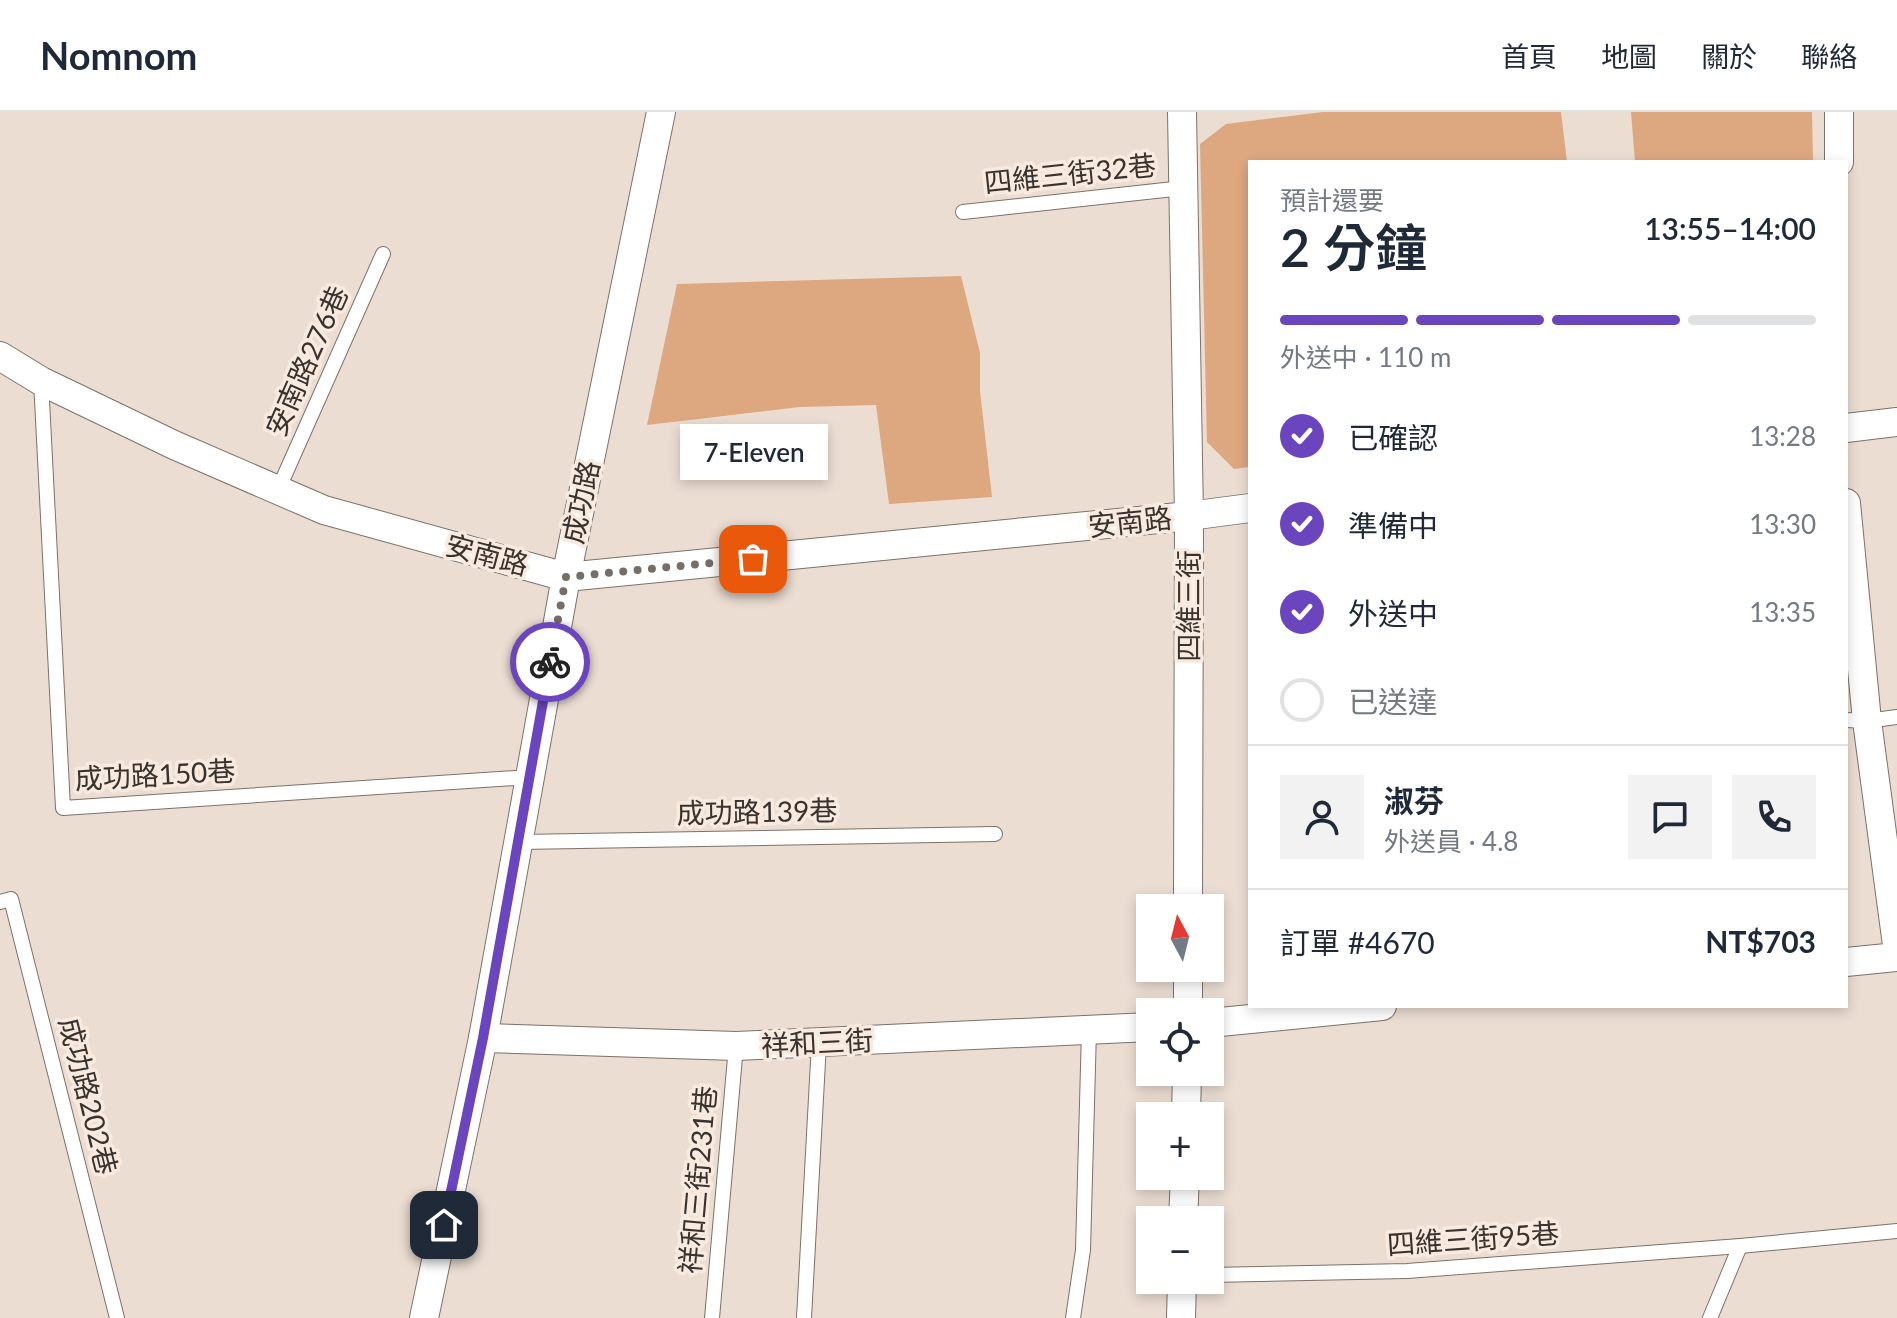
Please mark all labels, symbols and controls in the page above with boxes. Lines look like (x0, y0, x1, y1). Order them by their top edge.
text: Nomnom (40, 32, 197, 78)
text: 首頁 (1501, 39, 1557, 73)
text: 地圖 (1601, 39, 1657, 73)
text: 關於 (1701, 39, 1757, 73)
text: 聯絡 (1801, 39, 1857, 73)
street label: 四維三街32巷 (982, 147, 1157, 199)
text: 預計還要 (1280, 184, 1384, 216)
text: 13:55–14:00 (1644, 210, 1816, 246)
text: 2 分鐘 (1280, 216, 1427, 278)
street label: 安南路276巷 (258, 280, 354, 441)
text: 外送中 · 110 m (1280, 341, 1451, 373)
icon: check (1280, 414, 1324, 458)
text: 已確認 (1348, 419, 1438, 455)
text: 13:28 (1749, 420, 1816, 452)
callout: 7-Eleven (679, 423, 827, 479)
text: 7-Eleven (703, 436, 805, 468)
street label: 成功路 (555, 457, 605, 546)
street label: 安南路 (1086, 500, 1173, 542)
icon: check (1280, 502, 1324, 546)
text: 準備中 (1348, 507, 1438, 543)
text: 13:30 (1749, 508, 1816, 540)
pin (719, 525, 787, 593)
street label: 安南路 (442, 527, 532, 581)
icon: bag (731, 537, 775, 581)
street label: 四維三街 (1171, 550, 1205, 662)
icon: check (1280, 590, 1324, 634)
text: 外送中 (1348, 595, 1438, 631)
text: 13:35 (1749, 596, 1816, 628)
courier (510, 622, 590, 702)
icon: bike (528, 640, 572, 684)
text: 已送達 (1348, 683, 1438, 719)
street label: 成功路150巷 (74, 753, 236, 795)
button: person (1280, 775, 1364, 859)
button: chat (1628, 775, 1712, 859)
button: phone (1732, 775, 1816, 859)
text: 淑芬 (1384, 782, 1444, 818)
street label: 成功路139巷 (676, 793, 838, 829)
text: 外送員 · 4.8 (1384, 825, 1518, 857)
north arrow (1136, 894, 1224, 982)
map controls (1136, 894, 1224, 1294)
text: NT$703 (1705, 923, 1816, 959)
text: 訂單 #4670 (1280, 924, 1435, 960)
button: locate (1136, 998, 1224, 1086)
street label: 成功路202巷 (53, 1014, 125, 1178)
street label: 祥和三街 (760, 1022, 874, 1062)
street label: 祥和三街231巷 (672, 1084, 722, 1275)
button: + (1136, 1102, 1224, 1190)
pin (410, 1191, 478, 1259)
icon: home (422, 1203, 466, 1247)
button: − (1136, 1206, 1224, 1294)
street label: 四維三街95巷 (1386, 1215, 1560, 1261)

